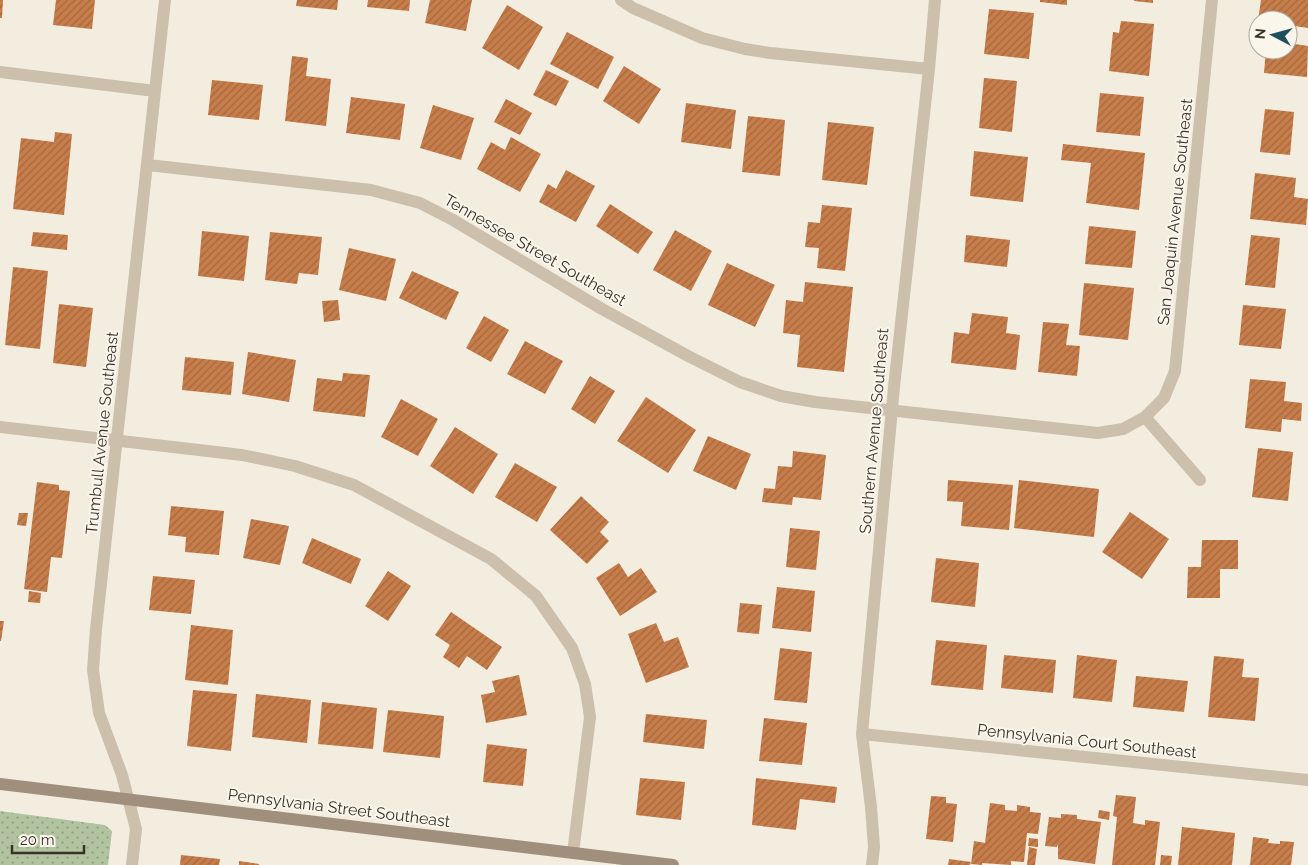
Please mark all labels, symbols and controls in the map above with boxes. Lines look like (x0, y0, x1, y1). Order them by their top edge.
north arrow (1248, 10, 1298, 60)
text: N (1252, 27, 1269, 40)
street label: San Joaquin Avenue Southeast (1154, 97, 1196, 326)
street label: Tennessee Street Southeast (441, 190, 630, 310)
street label: Southern Avenue Southeast (856, 327, 893, 535)
street label: Trumbull Avenue Southeast (82, 330, 122, 536)
street label: Pennsylvania Court Southeast (976, 720, 1198, 762)
street label: Pennsylvania Street Southeast (227, 785, 452, 831)
scale bar (12, 822, 85, 854)
text: 20 m (20, 831, 55, 849)

